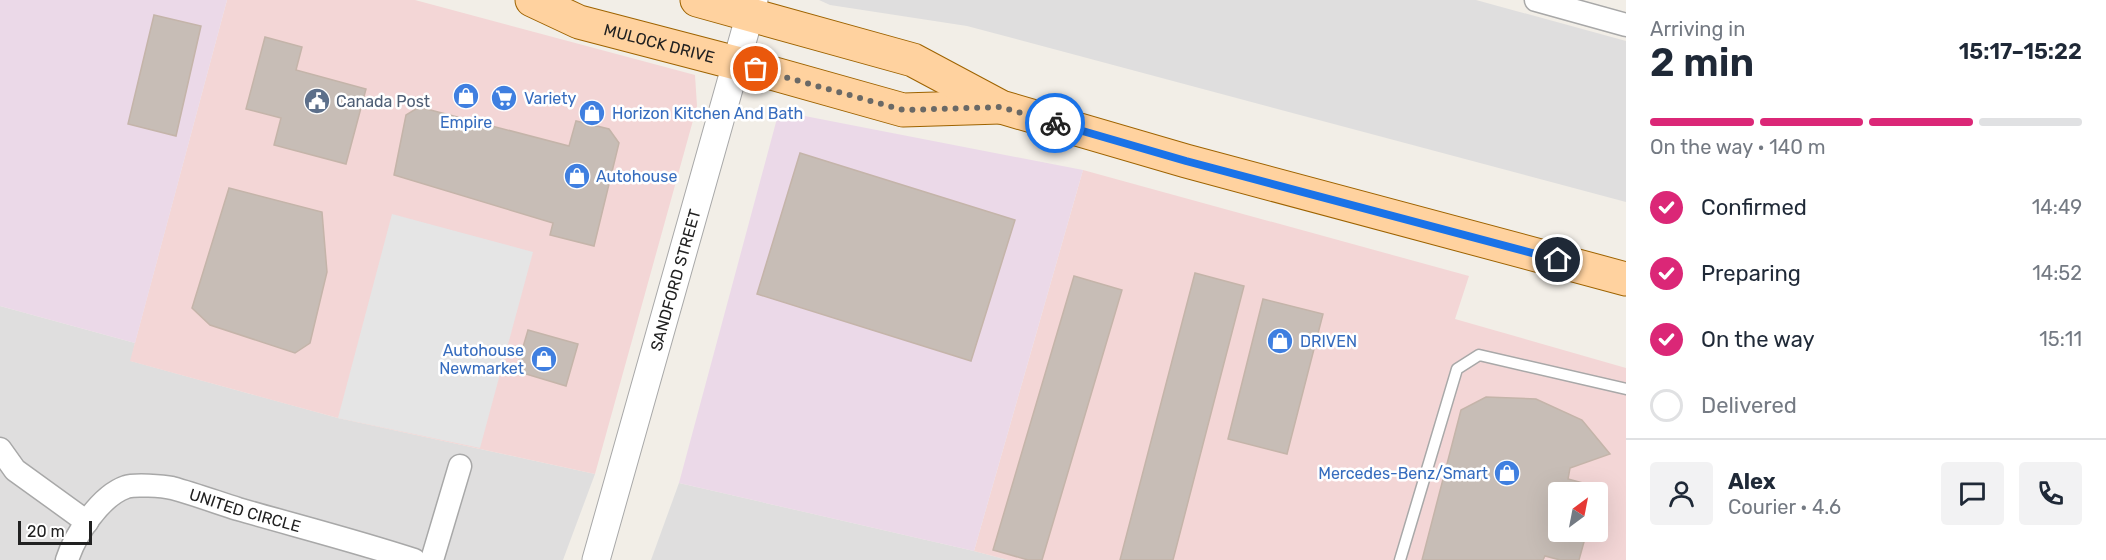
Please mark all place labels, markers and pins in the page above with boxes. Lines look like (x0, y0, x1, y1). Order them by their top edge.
pin (730, 43, 781, 94)
shop icon: Empire (451, 81, 481, 111)
supermarket icon: Variety (489, 83, 519, 113)
public building icon: Canada Post (302, 86, 332, 116)
place label: Variety (524, 89, 577, 108)
place label: Canada Post (336, 92, 430, 111)
shop icon: Horizon Kitchen And Bath (577, 98, 607, 128)
place label: Horizon Kitchen And Bath (612, 104, 803, 123)
place label: Empire (440, 113, 492, 132)
shop icon: Autohouse (562, 161, 592, 191)
place label: Autohouse (596, 167, 677, 186)
pin (1532, 234, 1583, 285)
shop icon: DRIVEN (1265, 326, 1295, 356)
place label: DRIVEN (1300, 332, 1357, 351)
place label: Autohouse Newmarket (439, 341, 524, 378)
shop icon: Autohouse Newmarket (529, 344, 559, 374)
shop icon: Mercedes-Benz/Smart (1492, 458, 1522, 488)
place label: Mercedes-Benz/Smart (1318, 464, 1488, 483)

